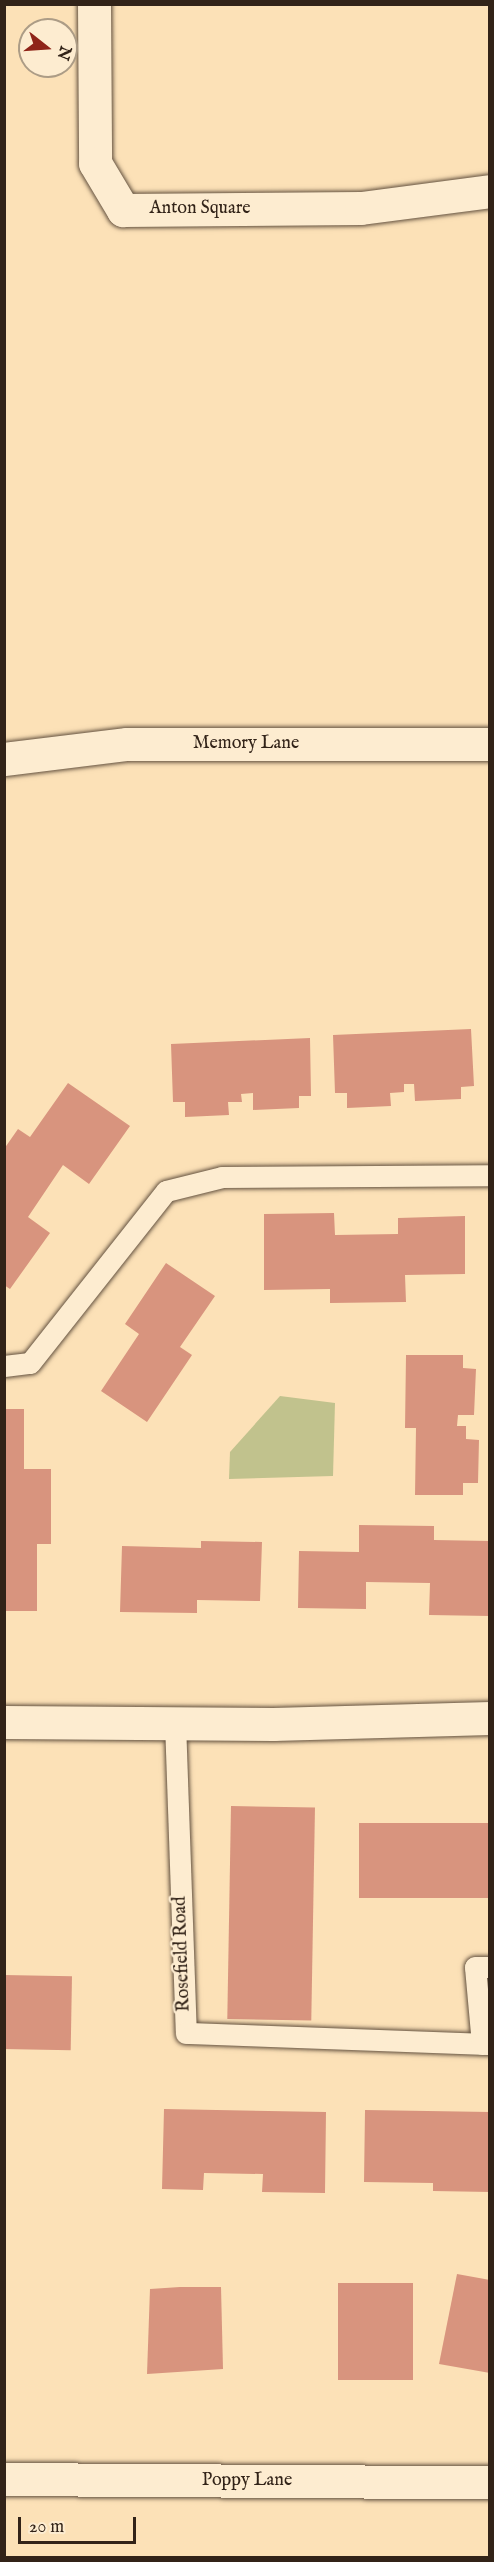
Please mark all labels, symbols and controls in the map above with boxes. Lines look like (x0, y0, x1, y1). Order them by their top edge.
north arrow (18, 18, 78, 78)
text: N (52, 43, 75, 62)
street label: Anton Square (149, 198, 251, 220)
street label: Memory Lane (193, 733, 299, 755)
street label: Rosefield Road (170, 1896, 196, 2012)
street label: Poppy Lane (202, 2470, 292, 2492)
scale bar (21, 2505, 140, 2543)
text: 20 m (29, 2516, 64, 2539)

